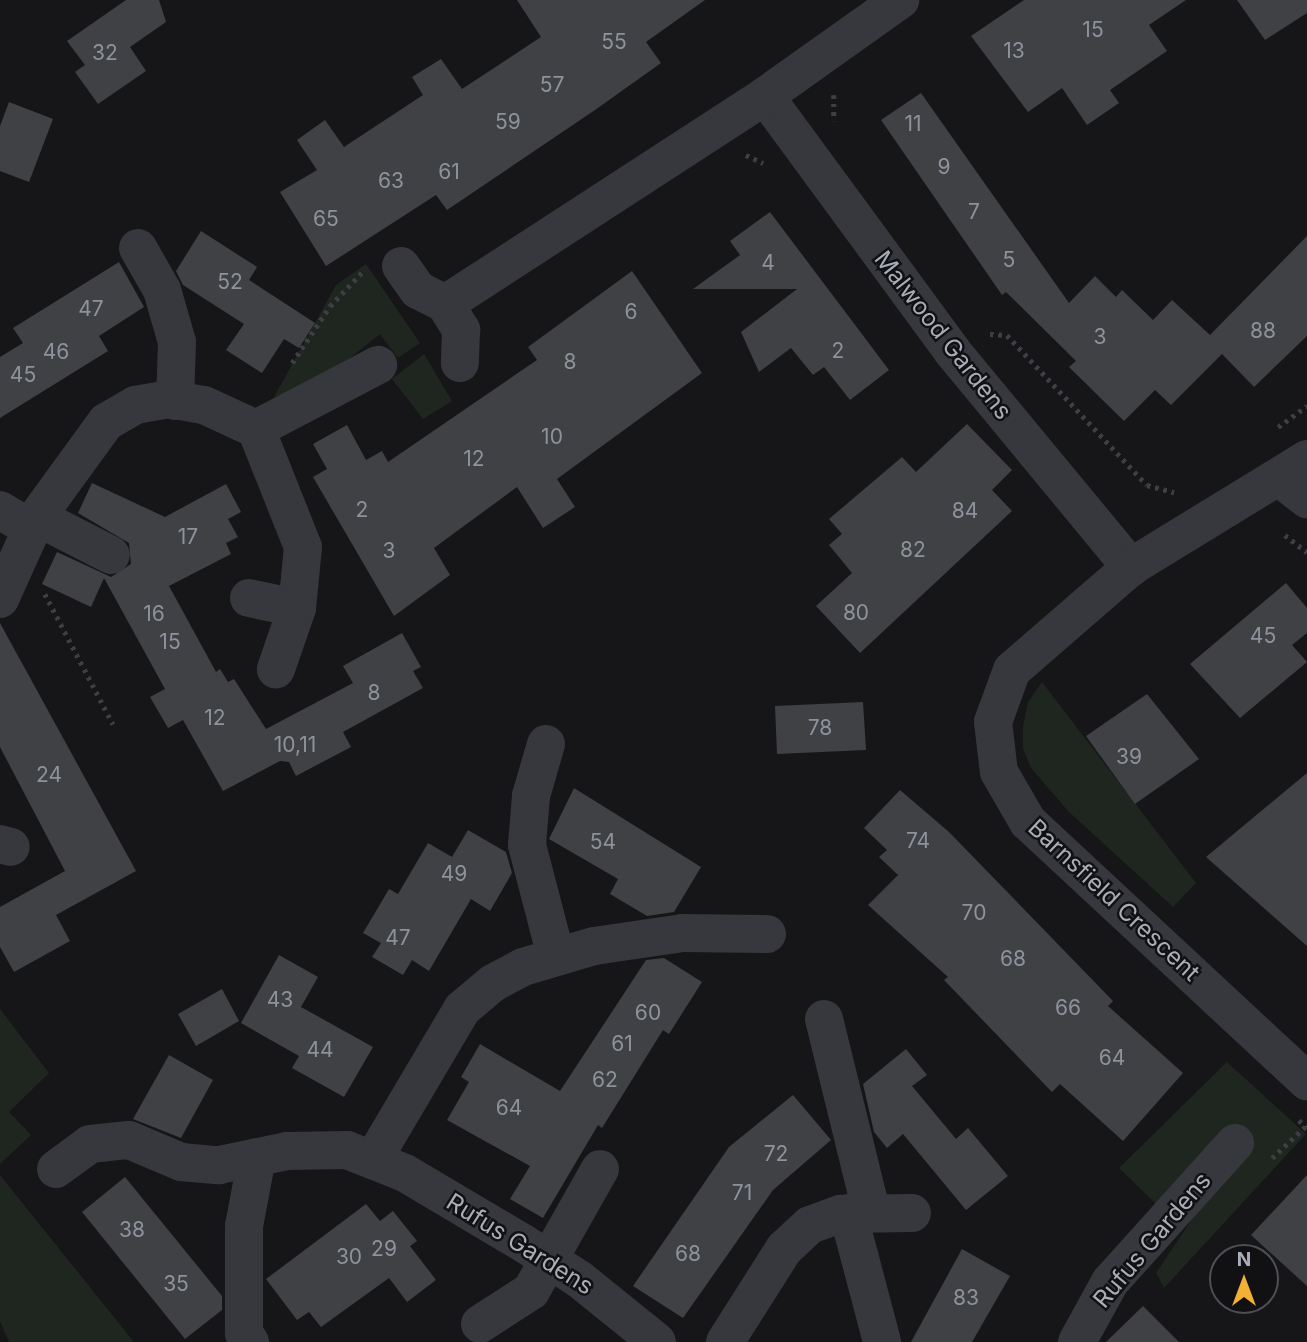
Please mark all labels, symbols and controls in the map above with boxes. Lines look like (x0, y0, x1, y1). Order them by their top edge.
house number: 15 (1082, 17, 1104, 43)
house number: 55 (601, 29, 627, 55)
house number: 13 (1003, 38, 1025, 64)
house number: 32 (92, 40, 118, 66)
house number: 57 (540, 72, 564, 98)
house number: 59 (495, 109, 521, 135)
house number: 11 (904, 111, 922, 137)
house number: 9 (937, 154, 951, 180)
house number: 61 (438, 159, 460, 185)
house number: 63 (378, 168, 404, 194)
house number: 7 (968, 199, 980, 225)
house number: 65 (313, 206, 339, 232)
street label: Malwood Gardens (868, 245, 1018, 425)
house number: 5 (1003, 247, 1015, 273)
house number: 4 (761, 250, 775, 276)
house number: 52 (217, 269, 243, 295)
house number: 47 (78, 296, 104, 322)
house number: 6 (624, 299, 638, 325)
house number: 88 (1250, 318, 1276, 344)
house number: 3 (1094, 324, 1106, 350)
house number: 2 (832, 338, 844, 364)
house number: 46 (43, 339, 69, 365)
house number: 8 (564, 349, 576, 375)
house number: 45 (10, 362, 36, 388)
house number: 10 (541, 424, 563, 450)
house number: 12 (463, 446, 485, 472)
house number: 2 (356, 497, 368, 523)
house number: 84 (952, 498, 978, 524)
house number: 17 (178, 524, 198, 550)
house number: 82 (900, 537, 926, 563)
house number: 3 (383, 538, 395, 564)
house number: 80 (843, 600, 869, 626)
house number: 16 (143, 601, 165, 627)
house number: 45 (1250, 623, 1276, 649)
house number: 15 (159, 629, 181, 655)
house number: 8 (368, 680, 380, 706)
house number: 12 (204, 705, 226, 731)
house number: 78 (808, 715, 832, 741)
house number: 10,11 (274, 732, 316, 758)
house number: 39 (1116, 744, 1142, 770)
house number: 24 (36, 762, 62, 788)
street label: Barnsfield Crescent (1022, 813, 1206, 987)
house number: 74 (906, 828, 930, 854)
house number: 54 (590, 829, 616, 855)
house number: 49 (441, 861, 467, 887)
house number: 70 (962, 900, 986, 926)
house number: 47 (385, 925, 411, 951)
house number: 68 (1000, 946, 1026, 972)
house number: 43 (267, 987, 293, 1013)
house number: 66 (1055, 995, 1081, 1021)
house number: 60 (635, 1000, 661, 1026)
house number: 61 (611, 1031, 633, 1057)
house number: 44 (306, 1037, 334, 1063)
house number: 64 (1099, 1045, 1125, 1071)
house number: 62 (592, 1067, 618, 1093)
house number: 64 (496, 1095, 522, 1121)
house number: 72 (764, 1141, 788, 1167)
street label: Rufus Gardens (1087, 1167, 1217, 1313)
house number: 71 (732, 1180, 752, 1206)
street label: Rufus Gardens (441, 1187, 599, 1301)
house number: 38 (119, 1217, 145, 1243)
house number: 29 (371, 1236, 397, 1262)
house number: 68 (675, 1241, 701, 1267)
house number: 30 (336, 1244, 362, 1270)
north arrow (1209, 1244, 1279, 1314)
text: N (1237, 1248, 1251, 1271)
house number: 35 (163, 1271, 189, 1297)
house number: 83 (953, 1285, 979, 1311)

